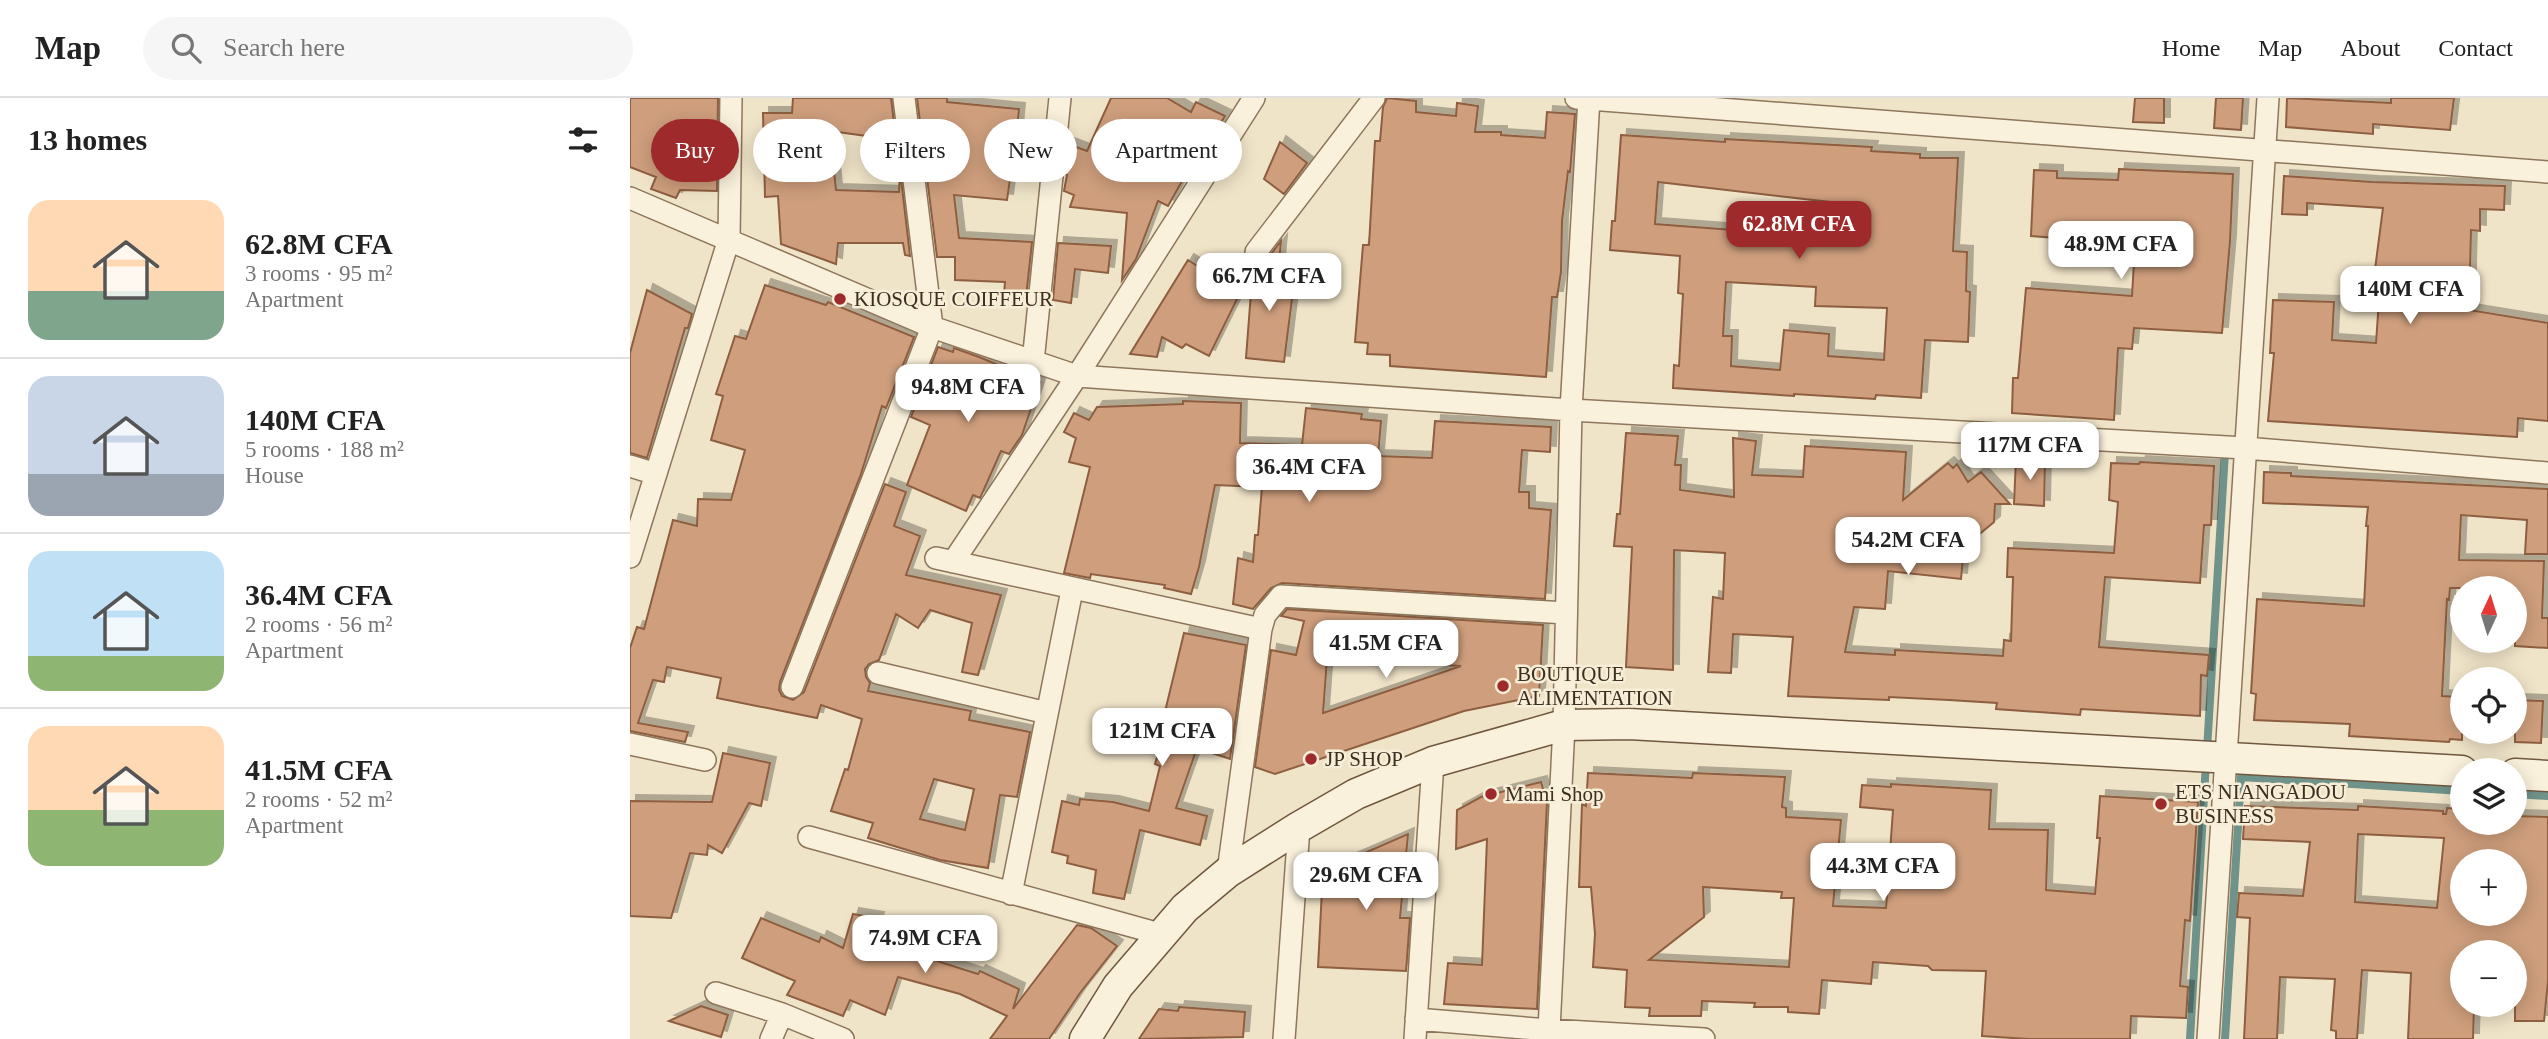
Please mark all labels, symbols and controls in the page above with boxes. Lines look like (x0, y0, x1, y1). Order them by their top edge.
search box (143, 17, 633, 80)
icon: search (167, 29, 205, 67)
text: Map (35, 30, 101, 66)
text: Search here (223, 33, 345, 62)
text: Home (2162, 35, 2220, 61)
text: Map (2258, 35, 2302, 61)
text: About (2340, 35, 2400, 61)
text: Contact (2438, 35, 2513, 61)
chip: Buy (651, 119, 739, 182)
chip: Rent (753, 119, 846, 182)
chip: Filters (860, 119, 970, 182)
chip: New (984, 119, 1077, 182)
chip: Apartment (1091, 119, 1242, 182)
icon: filters (564, 121, 602, 159)
text: 13 homes (28, 123, 147, 156)
pin: 62.8M CFA (1719, 202, 1879, 261)
text: 62.8M CFA (1742, 211, 1856, 236)
pin: 48.9M CFA (2041, 222, 2201, 281)
text: 62.8M CFA (245, 227, 393, 260)
icon: home (84, 228, 168, 312)
text: 48.9M CFA (2064, 231, 2178, 256)
pin: 66.7M CFA (1189, 254, 1349, 313)
text: 3 rooms · 95 m² (245, 261, 392, 286)
text: 66.7M CFA (1212, 263, 1326, 288)
pin: 140M CFA (2338, 266, 2482, 326)
text: 140M CFA (2356, 276, 2464, 301)
text: Apartment (245, 287, 343, 312)
place label: KIOSQUE COIFFEUR (854, 287, 1053, 311)
marker: KIOSQUE COIFFEUR (832, 291, 848, 307)
pin: 94.8M CFA (888, 364, 1048, 424)
text: 94.8M CFA (911, 374, 1025, 399)
text: 140M CFA (245, 403, 385, 436)
icon: home (84, 404, 168, 488)
pin: 117M CFA (1958, 422, 2102, 482)
text: 117M CFA (1977, 432, 2083, 457)
text: 5 rooms · 188 m² (245, 437, 404, 462)
pin: 36.4M CFA (1229, 444, 1389, 504)
text: 36.4M CFA (1252, 454, 1366, 479)
text: House (245, 463, 304, 488)
pin: 54.2M CFA (1828, 518, 1988, 577)
text: 54.2M CFA (1851, 527, 1965, 552)
north arrow (2450, 576, 2527, 653)
map controls (2450, 576, 2527, 1017)
text: 36.4M CFA (245, 578, 393, 611)
icon: home (84, 579, 168, 663)
text: 2 rooms · 56 m² (245, 612, 392, 637)
pin: 41.5M CFA (1306, 620, 1466, 680)
text: 41.5M CFA (1329, 630, 1443, 655)
text: Apartment (245, 638, 343, 663)
place label: BOUTIQUE ALIMENTATION (1517, 662, 1673, 710)
button: locate (2450, 667, 2527, 744)
marker: BOUTIQUE ALIMENTATION (1495, 678, 1511, 694)
pin: 121M CFA (1090, 708, 1234, 768)
text: 121M CFA (1108, 718, 1216, 743)
place label: JP SHOP (1325, 747, 1403, 771)
marker: JP SHOP (1303, 751, 1319, 767)
text: 41.5M CFA (245, 753, 393, 786)
icon: home (84, 754, 168, 838)
button: layers (2450, 758, 2527, 835)
place label: ETS NIANGADOU BUSINESS (2175, 780, 2346, 828)
place label: Mami Shop (1505, 782, 1604, 806)
marker: Mami Shop (1483, 786, 1499, 802)
text: 2 rooms · 52 m² (245, 787, 392, 812)
marker: ETS NIANGADOU BUSINESS (2153, 796, 2169, 812)
text: Apartment (245, 813, 343, 838)
pin: 44.3M CFA (1803, 844, 1963, 903)
button: + (2450, 849, 2527, 926)
pin: 29.6M CFA (1286, 852, 1446, 912)
text: 44.3M CFA (1826, 853, 1940, 878)
text: 29.6M CFA (1309, 862, 1423, 887)
pin: 74.9M CFA (845, 916, 1005, 975)
text: 74.9M CFA (868, 925, 982, 950)
button: − (2450, 940, 2527, 1017)

